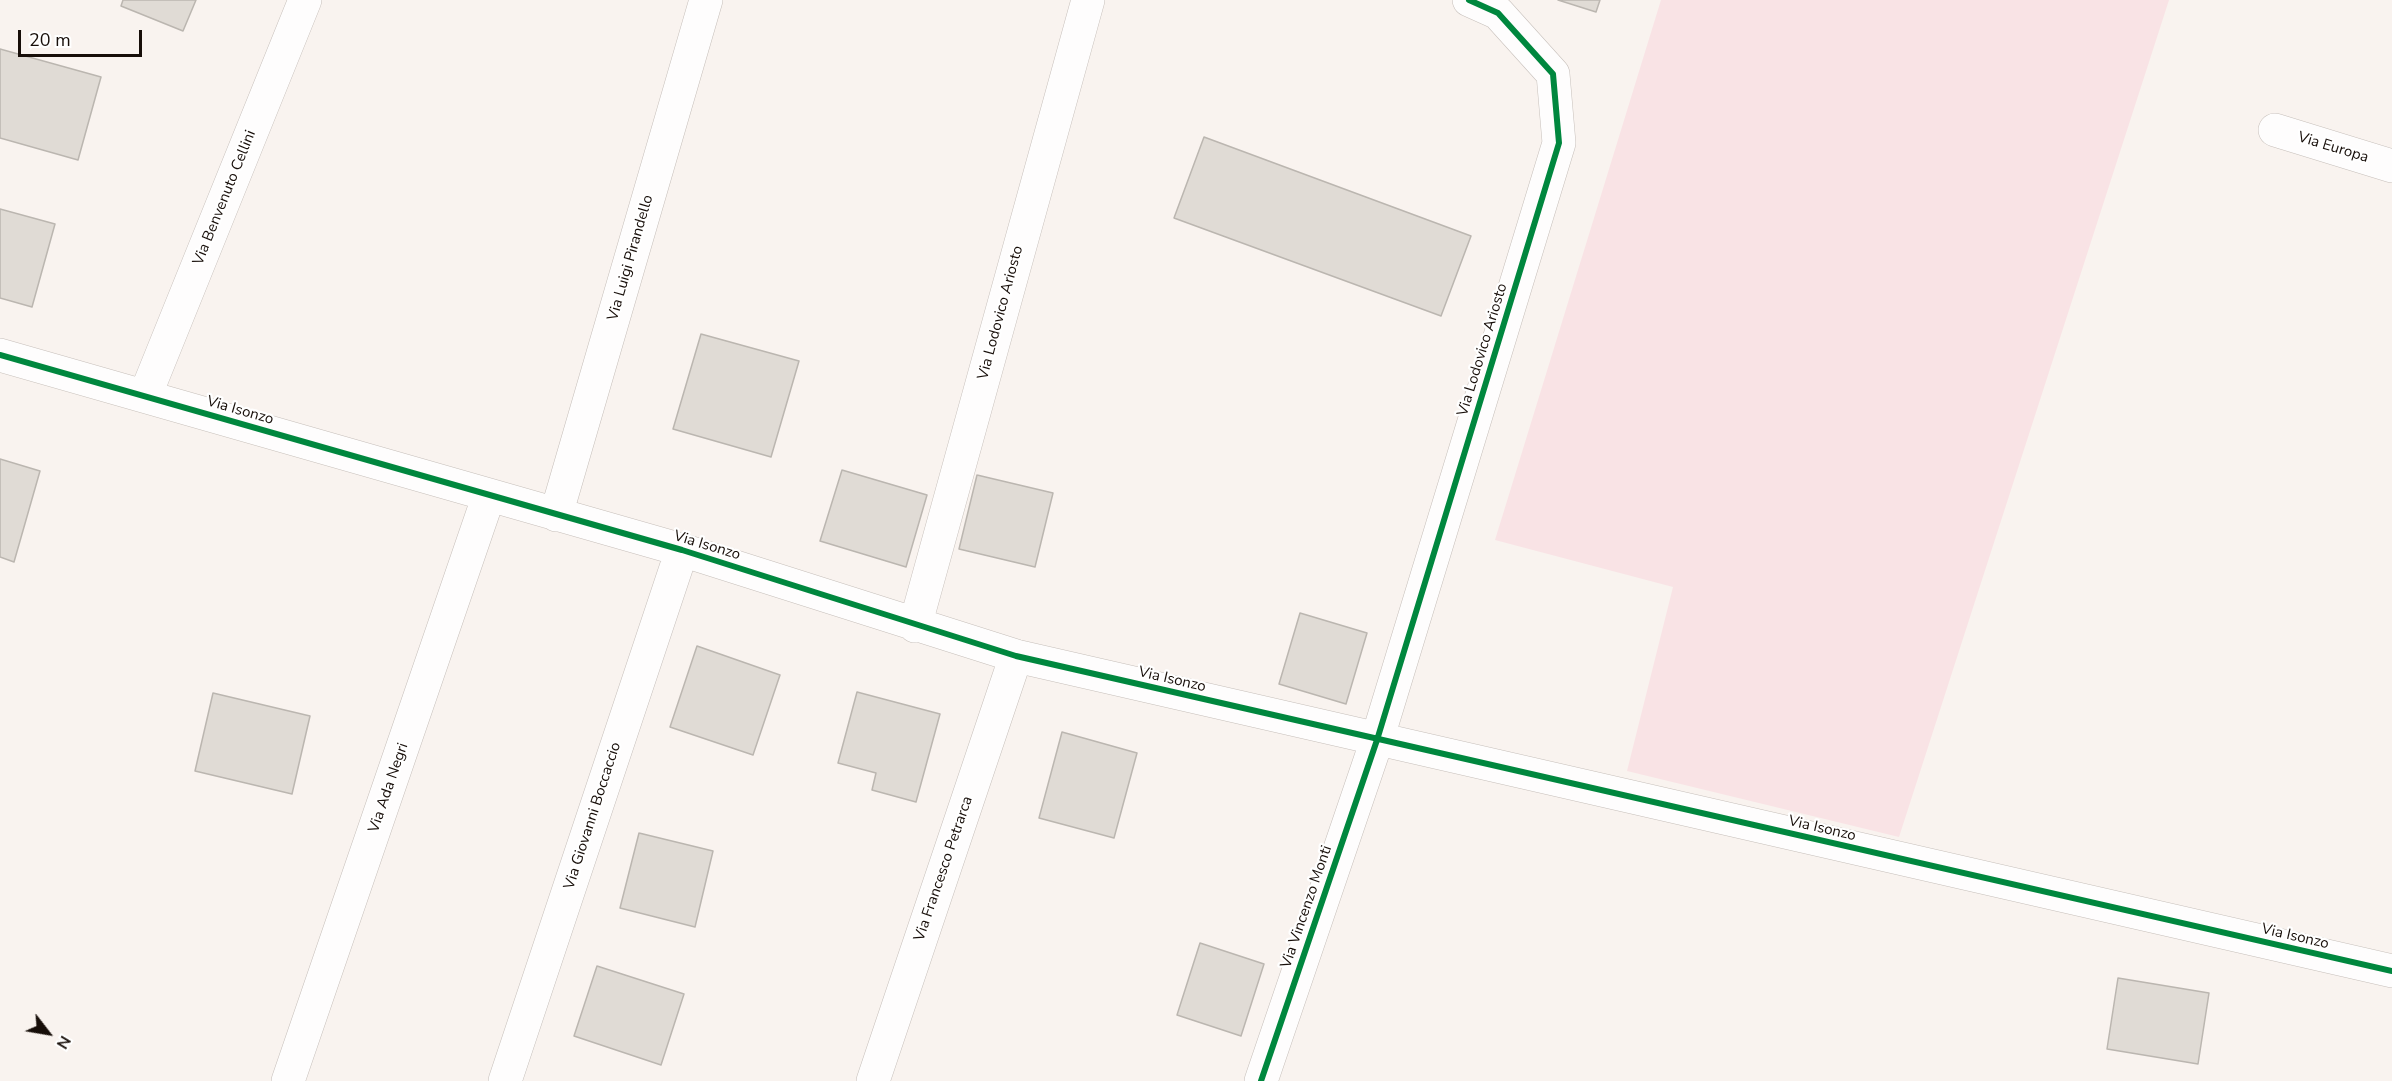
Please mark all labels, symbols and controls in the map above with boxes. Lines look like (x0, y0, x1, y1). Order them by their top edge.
scale bar (21, 18, 146, 56)
text: 20 m (29, 28, 71, 52)
street label: Via Benvenuto Cellini (190, 128, 260, 268)
street label: Via Europa (2295, 129, 2371, 167)
street label: Via Luigi Pirandello (604, 193, 658, 323)
street label: Via Lodovico Ariosto (974, 244, 1028, 382)
street label: Via Lodovico Ariosto (1454, 281, 1512, 419)
street label: Via Isonzo (205, 393, 275, 429)
street label: Via Isonzo (672, 527, 742, 565)
street label: Via Isonzo (1137, 664, 1207, 696)
street label: Via Giovanni Boccaccio (561, 740, 625, 892)
street label: Via Ada Negri (365, 741, 413, 835)
street label: Via Francesco Petrarca (911, 794, 977, 944)
street label: Via Isonzo (1787, 813, 1857, 845)
street label: Via Vincenzo Monti (1278, 843, 1336, 971)
street label: Via Isonzo (2260, 921, 2330, 953)
north arrow (18, 1003, 78, 1063)
text: N (51, 1031, 76, 1053)

